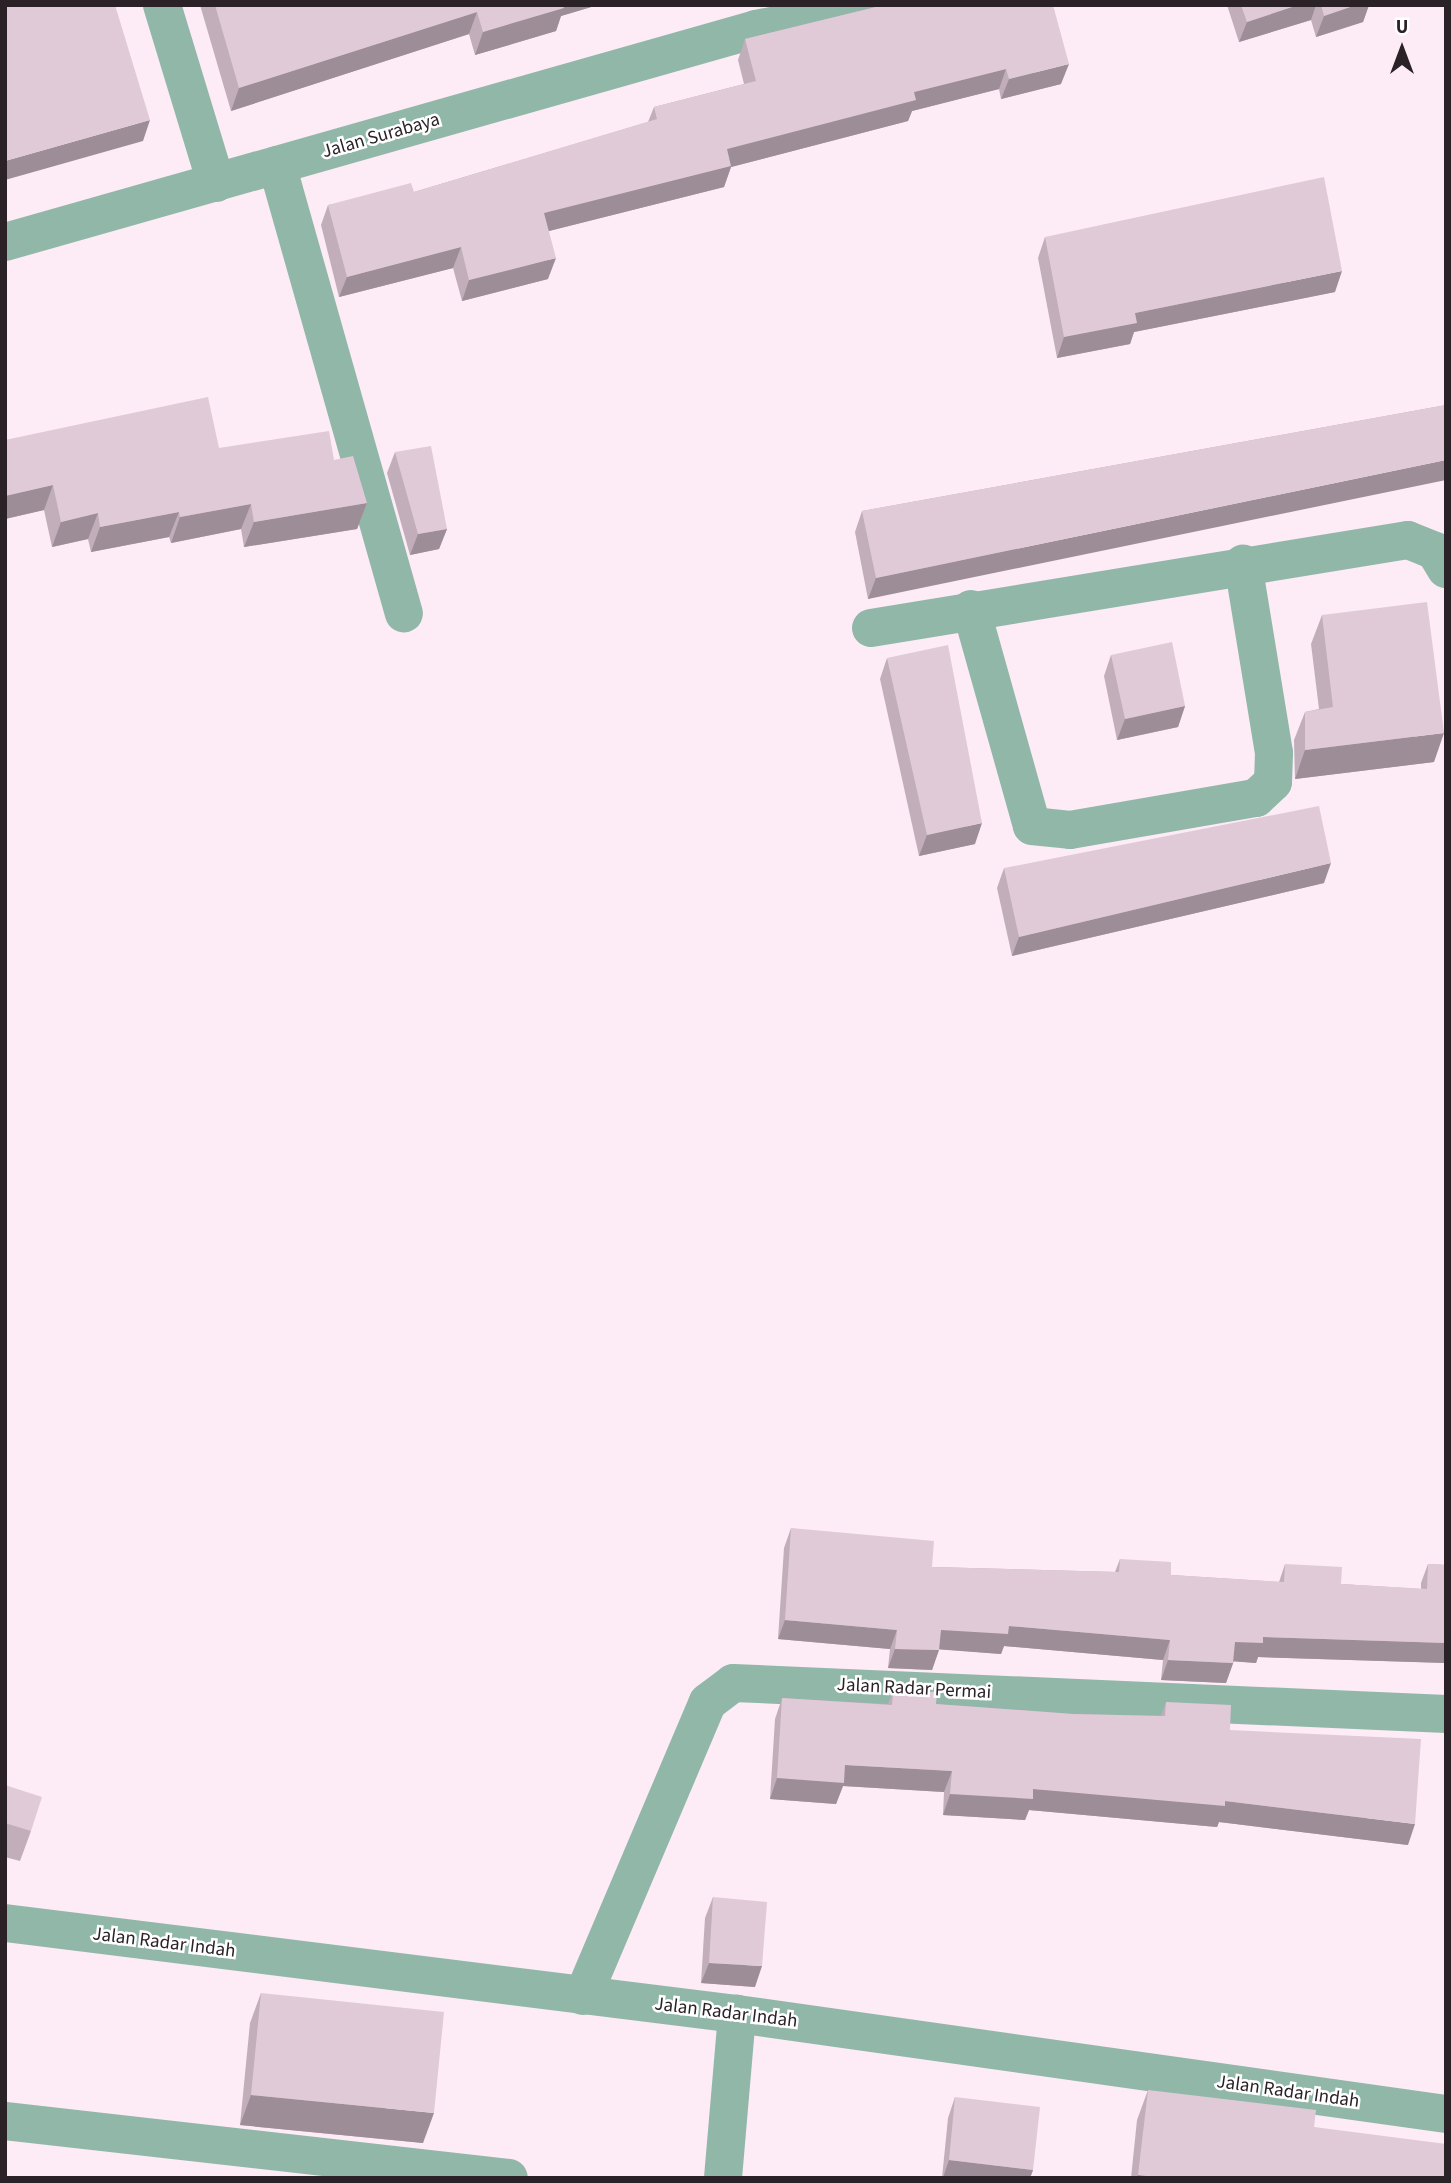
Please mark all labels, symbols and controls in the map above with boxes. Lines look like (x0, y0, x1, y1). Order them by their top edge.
north arrow (1367, 14, 1437, 84)
text: U (1396, 14, 1408, 41)
street label: Jalan Surabaya (320, 108, 442, 164)
street label: Jalan Radar Permai (836, 1674, 992, 1704)
street label: Jalan Radar Indah (91, 1923, 237, 1963)
street label: Jalan Radar Indah (653, 1993, 799, 2033)
street label: Jalan Radar Indah (1215, 2071, 1361, 2113)

